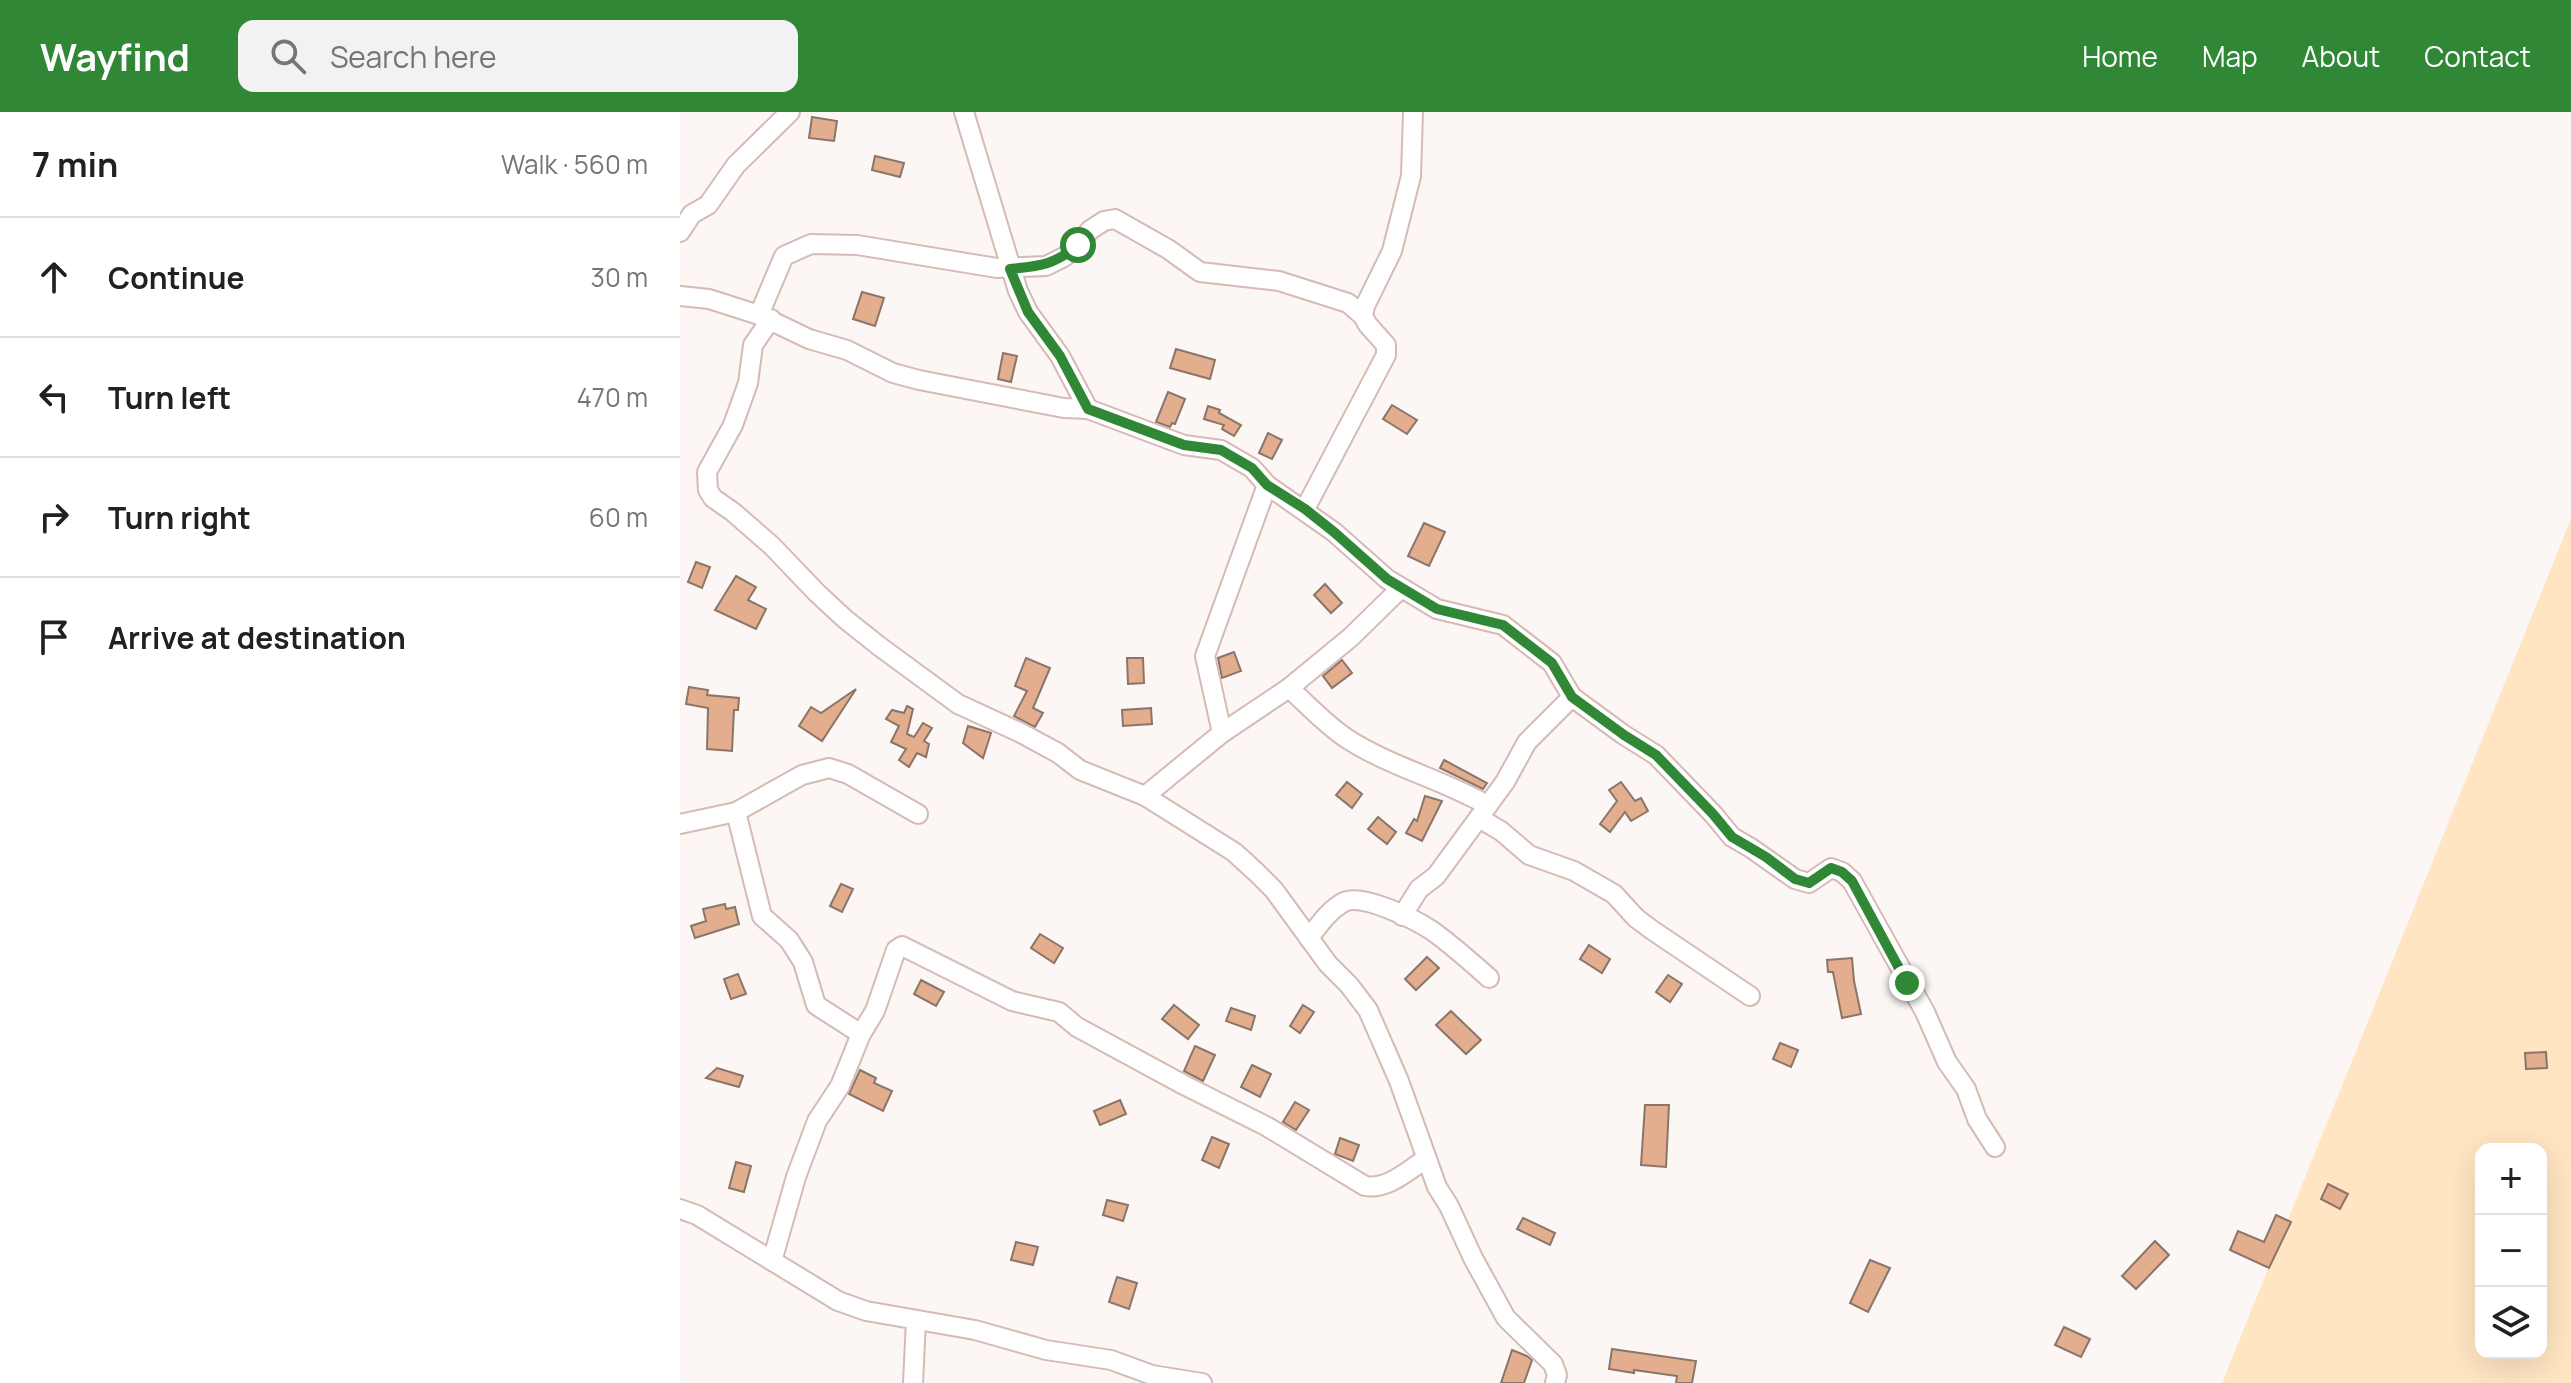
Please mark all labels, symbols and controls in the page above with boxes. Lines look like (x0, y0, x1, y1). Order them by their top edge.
search box (238, 20, 798, 92)
text: Wayfind (40, 30, 190, 82)
icon: search (266, 34, 310, 78)
text: Search here (330, 36, 497, 77)
text: Home (2082, 37, 2158, 75)
text: Map (2202, 37, 2258, 75)
text: About (2302, 37, 2380, 75)
text: Contact (2424, 37, 2531, 75)
text: 7 min (32, 141, 118, 187)
text: Walk · 560 m (501, 146, 648, 182)
route start (1060, 227, 1096, 263)
icon: ahead (32, 255, 76, 299)
text: Continue (108, 257, 244, 298)
text: 30 m (591, 259, 648, 295)
icon: left (32, 375, 76, 419)
text: Turn left (108, 377, 231, 418)
text: 470 m (577, 379, 648, 415)
icon: right (32, 495, 76, 539)
text: Turn right (108, 497, 251, 538)
text: 60 m (589, 499, 648, 535)
icon: arrive (32, 615, 76, 659)
text: Arrive at destination (108, 617, 406, 658)
route end (1889, 965, 1925, 1001)
map controls (2475, 1143, 2547, 1359)
button: + (2475, 1143, 2547, 1215)
button: − (2475, 1215, 2547, 1287)
button: layers (2475, 1287, 2547, 1359)

